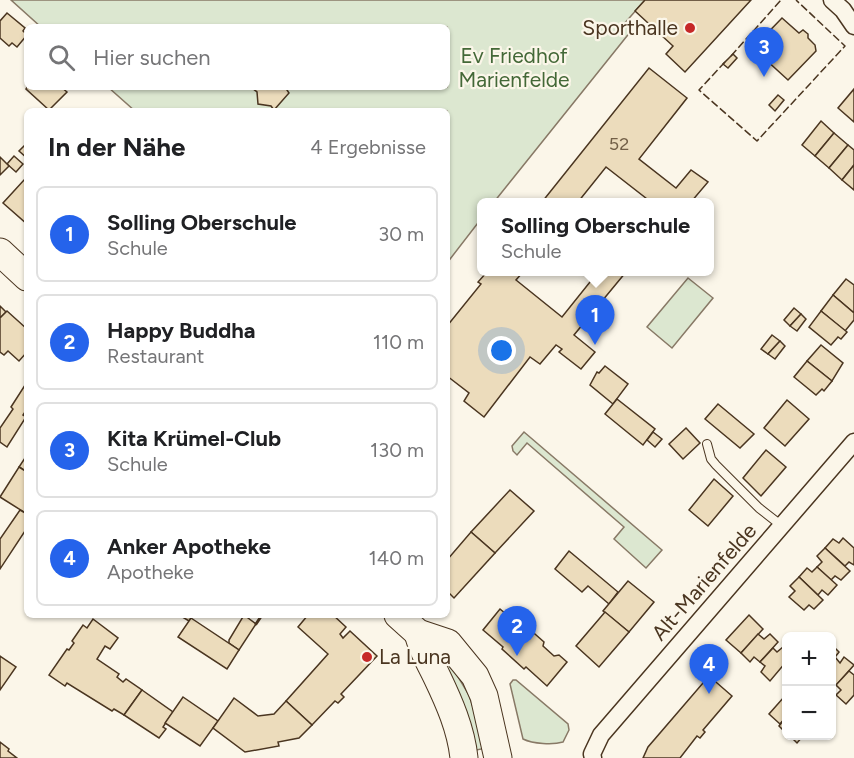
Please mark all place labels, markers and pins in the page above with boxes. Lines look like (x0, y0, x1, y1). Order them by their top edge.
place label: Sporthalle (582, 15, 678, 40)
marker: Sporthalle (683, 21, 697, 35)
pin: 3 (744, 28, 783, 77)
pin: 1 (576, 296, 614, 345)
pin: 2 (498, 606, 536, 656)
place label: La Luna (379, 644, 451, 669)
pin: 4 (690, 644, 728, 694)
marker: La Luna (360, 650, 374, 664)

